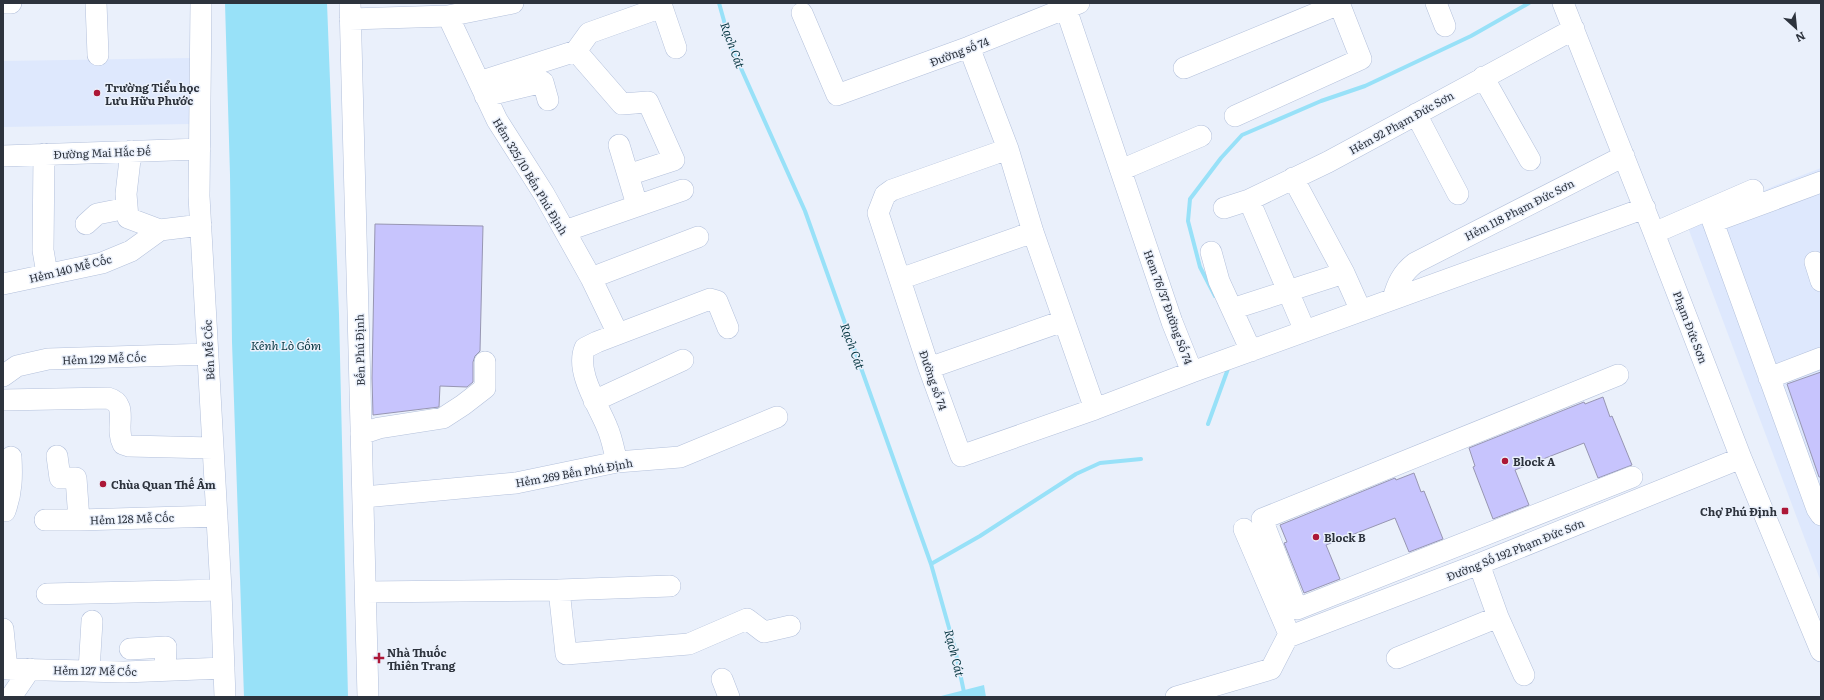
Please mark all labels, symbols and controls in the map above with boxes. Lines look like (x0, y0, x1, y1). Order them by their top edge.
north arrow (1776, 8, 1816, 48)
water label: Rạch Cát (716, 19, 750, 71)
text: N (1793, 29, 1809, 47)
street label: Đường số 74 (927, 32, 991, 70)
place label: Trường Tiểu học Lưu Hữu Phước (105, 79, 199, 108)
street label: Hẻm 92 Phạm Đức Sơn (1346, 87, 1456, 157)
marker: Trường Tiểu học Lưu Hữu Phước (92, 88, 102, 98)
street label: Hẻm 325/10 Bến Phú Định (490, 114, 572, 238)
street label: Đường Mai Hắc Đế (53, 142, 151, 162)
street label: Hẻm 118 Phạm Đức Sơn (1461, 174, 1577, 244)
street label: Hem 76/37 Đường Số 74 (1141, 247, 1197, 367)
street label: Hẻm 140 Mễ Cốc (27, 250, 113, 286)
street label: Phạm Đức Sơn (1670, 288, 1712, 366)
street label: Bến Phú Định (350, 314, 368, 386)
street label: Bến Mễ Cốc (198, 319, 218, 381)
water label: Rạch Cát (836, 320, 870, 372)
water label: Kênh Lò Gốm (251, 336, 322, 354)
street label: Đường số 74 (916, 348, 952, 412)
street label: Hẻm 129 Mễ Cốc (62, 349, 147, 367)
place label: Block A (1513, 453, 1556, 469)
street label: Hẻm 269 Bến Phú Định (514, 454, 634, 490)
marker: Block A (1500, 456, 1510, 466)
place label: Chùa Quan Thế Âm (111, 476, 216, 492)
marker: Chùa Quan Thế Âm (98, 479, 108, 489)
place label: Chợ Phú Định (1700, 503, 1777, 519)
marker: Chợ Phú Định (1780, 506, 1790, 516)
street label: Hẻm 128 Mễ Cốc (90, 509, 175, 527)
street label: Đường Số 192 Phạm Đức Sơn (1444, 514, 1586, 584)
place label: Block B (1324, 529, 1366, 545)
marker: Block B (1311, 532, 1321, 542)
water label: Rạch Cát (940, 627, 970, 679)
place label: Nhà Thuốc Thiên Trang (387, 644, 456, 673)
marker: Nhà Thuốc Thiên Trang (374, 653, 384, 663)
street label: Hẻm 127 Mễ Cốc (53, 661, 137, 679)

